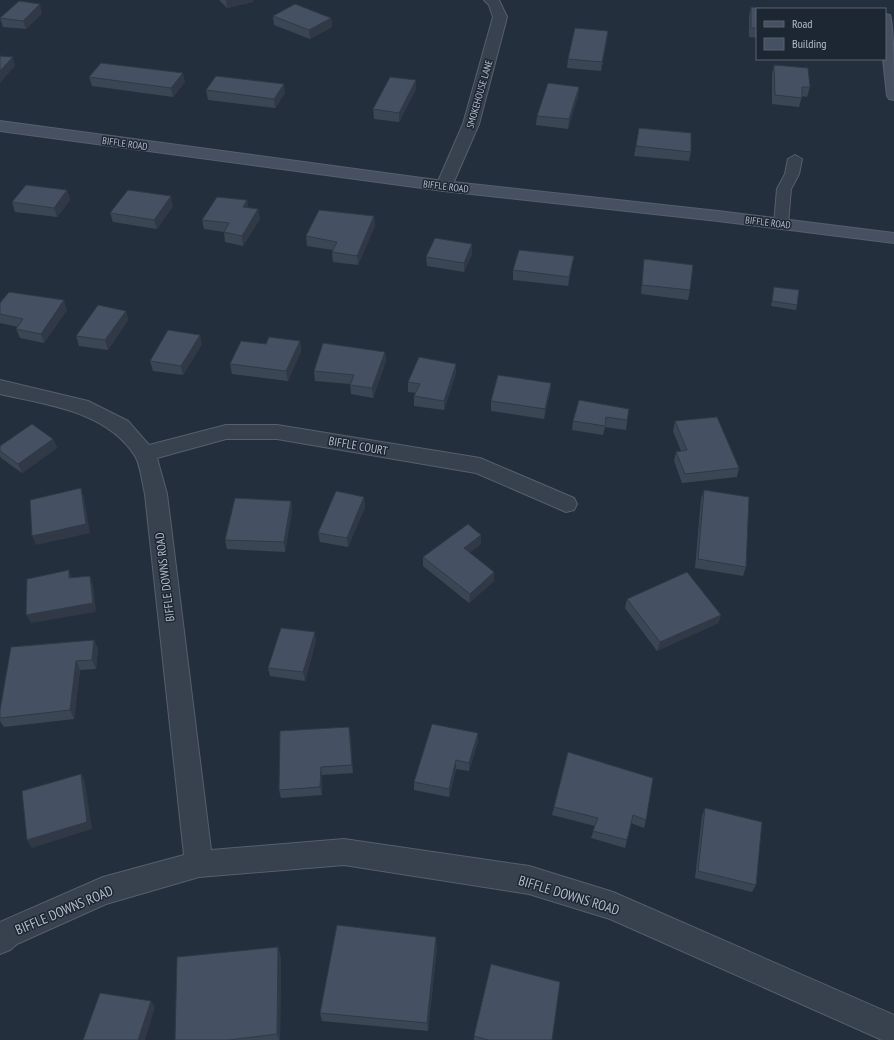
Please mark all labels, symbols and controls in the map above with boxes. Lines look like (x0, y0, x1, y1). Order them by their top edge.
legend (756, 8, 886, 60)
text: Road (792, 16, 812, 31)
text: Building (792, 36, 827, 51)
street label: SMOKEHOUSE LANE (463, 58, 495, 130)
street label: BIFFLE ROAD (101, 134, 148, 153)
street label: BIFFLE ROAD (422, 177, 469, 196)
street label: BIFFLE ROAD (744, 213, 791, 232)
street label: BIFFLE COURT (327, 433, 389, 458)
street label: BIFFLE DOWNS ROAD (152, 532, 177, 622)
street label: BIFFLE DOWNS ROAD (516, 871, 622, 919)
street label: BIFFLE DOWNS ROAD (12, 881, 116, 939)

